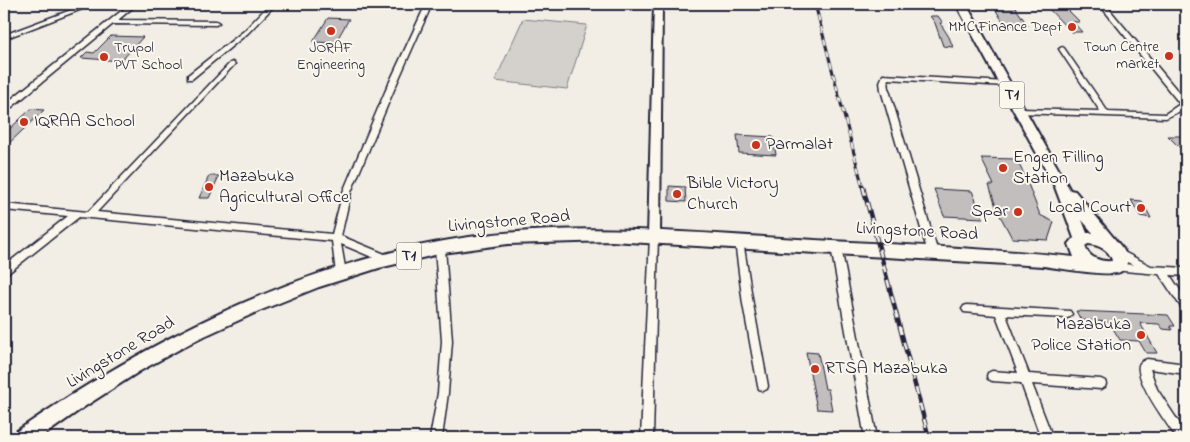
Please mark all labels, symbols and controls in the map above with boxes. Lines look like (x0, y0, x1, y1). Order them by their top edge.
place label: MMC Finance Dept (948, 16, 1062, 38)
marker: MMC Finance Dept (1066, 21, 1078, 33)
marker: JORAF Engineering (325, 25, 337, 37)
place label: Town Centre market (1083, 36, 1159, 75)
place label: Trupol PVT School (114, 37, 182, 76)
place label: JORAF Engineering (297, 37, 365, 77)
marker: Town Centre market (1163, 50, 1175, 62)
marker: Trupol PVT School (98, 51, 110, 63)
road number: T1 (1000, 82, 1024, 108)
place label: IQRAA School (34, 109, 135, 135)
marker: IQRAA School (18, 116, 30, 128)
place label: Parmalat (766, 132, 833, 158)
marker: Parmalat (750, 139, 762, 151)
place label: Engen Filling Station (1013, 145, 1104, 192)
marker: Engen Filling Station (997, 162, 1009, 174)
place label: Mazabuka Agricultural Office (219, 164, 350, 212)
place label: Bible Victory Church (686, 171, 779, 218)
marker: Mazabuka Agricultural Office (203, 181, 215, 193)
marker: Bible Victory Church (671, 188, 683, 200)
place label: Local Court (1049, 195, 1131, 221)
place label: Spar (971, 199, 1008, 225)
marker: Local Court (1135, 202, 1147, 214)
street label: Livingstone Road (447, 204, 571, 241)
marker: Spar (1012, 206, 1024, 218)
street label: Livingstone Road (855, 216, 979, 249)
road number: T1 (396, 242, 422, 270)
street label: Livingstone Road (62, 310, 181, 396)
place label: Mazabuka Police Station (1031, 312, 1131, 359)
marker: Mazabuka Police Station (1135, 329, 1147, 341)
place label: RTSA Mazabuka (825, 356, 948, 382)
marker: RTSA Mazabuka (809, 363, 821, 375)

